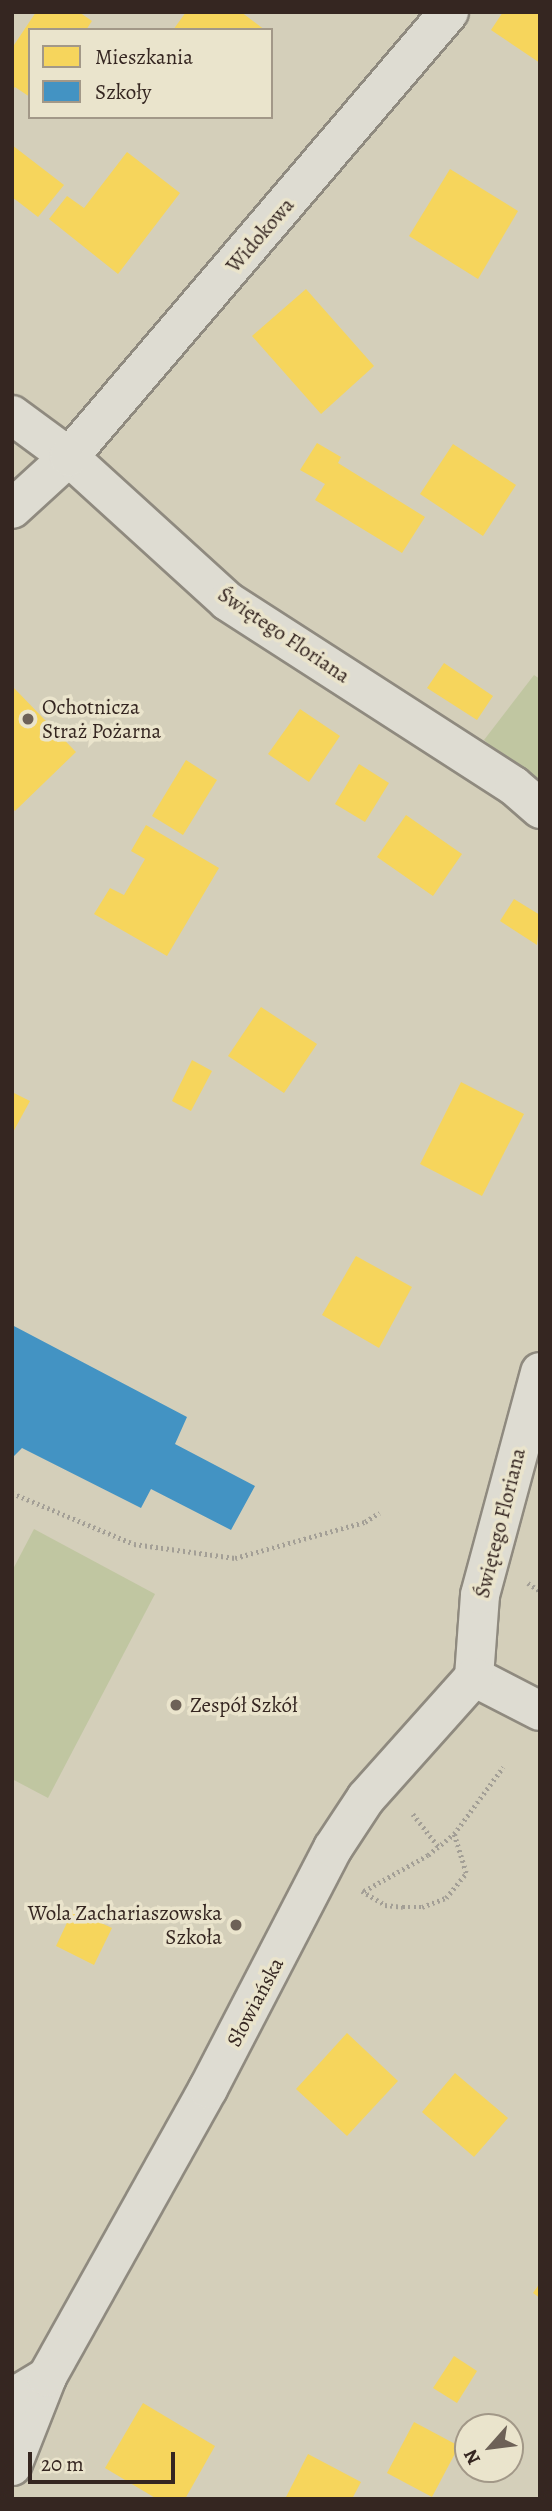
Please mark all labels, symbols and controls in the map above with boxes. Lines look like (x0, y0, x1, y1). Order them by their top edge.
legend (28, 28, 273, 119)
text: Mieszkania (95, 43, 193, 71)
text: Szkoły (95, 78, 151, 106)
street label: Widokowa (221, 192, 299, 278)
street label: Świętego Floriana (213, 582, 355, 688)
place label: Ochotnicza Straż Pożarna (42, 694, 161, 744)
marker: Ochotnicza Straż Pożarna (20, 711, 36, 727)
street label: Świętego Floriana (469, 1445, 531, 1601)
place label: Zespół Szkół (190, 1692, 298, 1718)
marker: Zespół Szkół (168, 1697, 184, 1713)
place label: Wola Zachariaszowska Szkoła (28, 1900, 222, 1950)
marker: Wola Zachariaszowska Szkoła (228, 1917, 244, 1933)
street label: Słowiańska (221, 1953, 289, 2051)
north arrow (454, 2413, 524, 2483)
scale bar (32, 2438, 178, 2482)
text: N (457, 2445, 487, 2469)
text: 20 m (41, 2450, 84, 2478)

